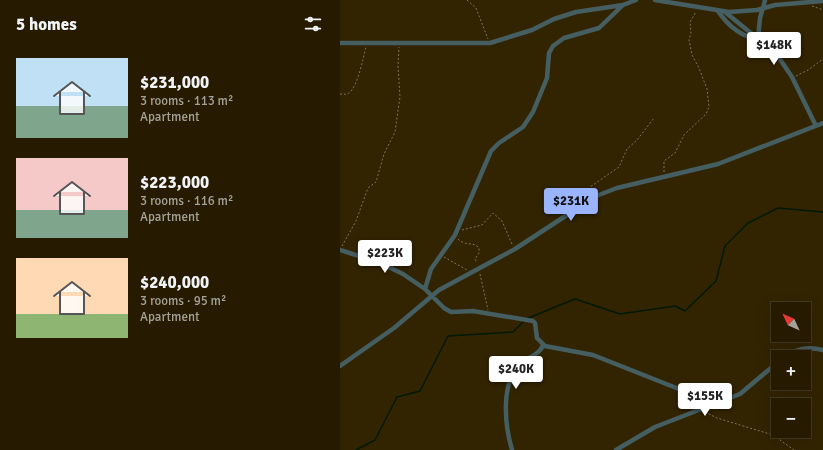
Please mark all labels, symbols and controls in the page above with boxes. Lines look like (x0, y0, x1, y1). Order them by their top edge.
icon: filters (302, 13, 324, 35)
text: 5 homes (16, 14, 77, 35)
pin: $148K (746, 32, 802, 66)
text: $148K (756, 37, 792, 53)
text: $231,000 (140, 72, 209, 93)
icon: home (48, 74, 96, 122)
text: 3 rooms · 113 m² (140, 93, 233, 109)
text: Apartment (140, 109, 200, 125)
text: $223,000 (140, 172, 209, 193)
icon: home (48, 174, 96, 222)
pin: $231K (543, 188, 599, 222)
text: 3 rooms · 116 m² (140, 193, 233, 209)
text: $231K (553, 193, 589, 209)
text: Apartment (140, 209, 200, 225)
pin: $223K (357, 240, 413, 274)
text: $223K (367, 245, 403, 261)
text: $240,000 (140, 272, 209, 293)
icon: home (48, 274, 96, 322)
text: 3 rooms · 95 m² (140, 293, 226, 309)
north arrow (771, 302, 811, 342)
map controls (771, 302, 811, 438)
text: Apartment (140, 309, 200, 325)
button: + (771, 350, 811, 390)
pin: $240K (488, 356, 544, 390)
text: $240K (498, 361, 534, 377)
pin: $155K (677, 383, 733, 417)
text: $155K (687, 388, 723, 404)
button: − (771, 398, 811, 438)

